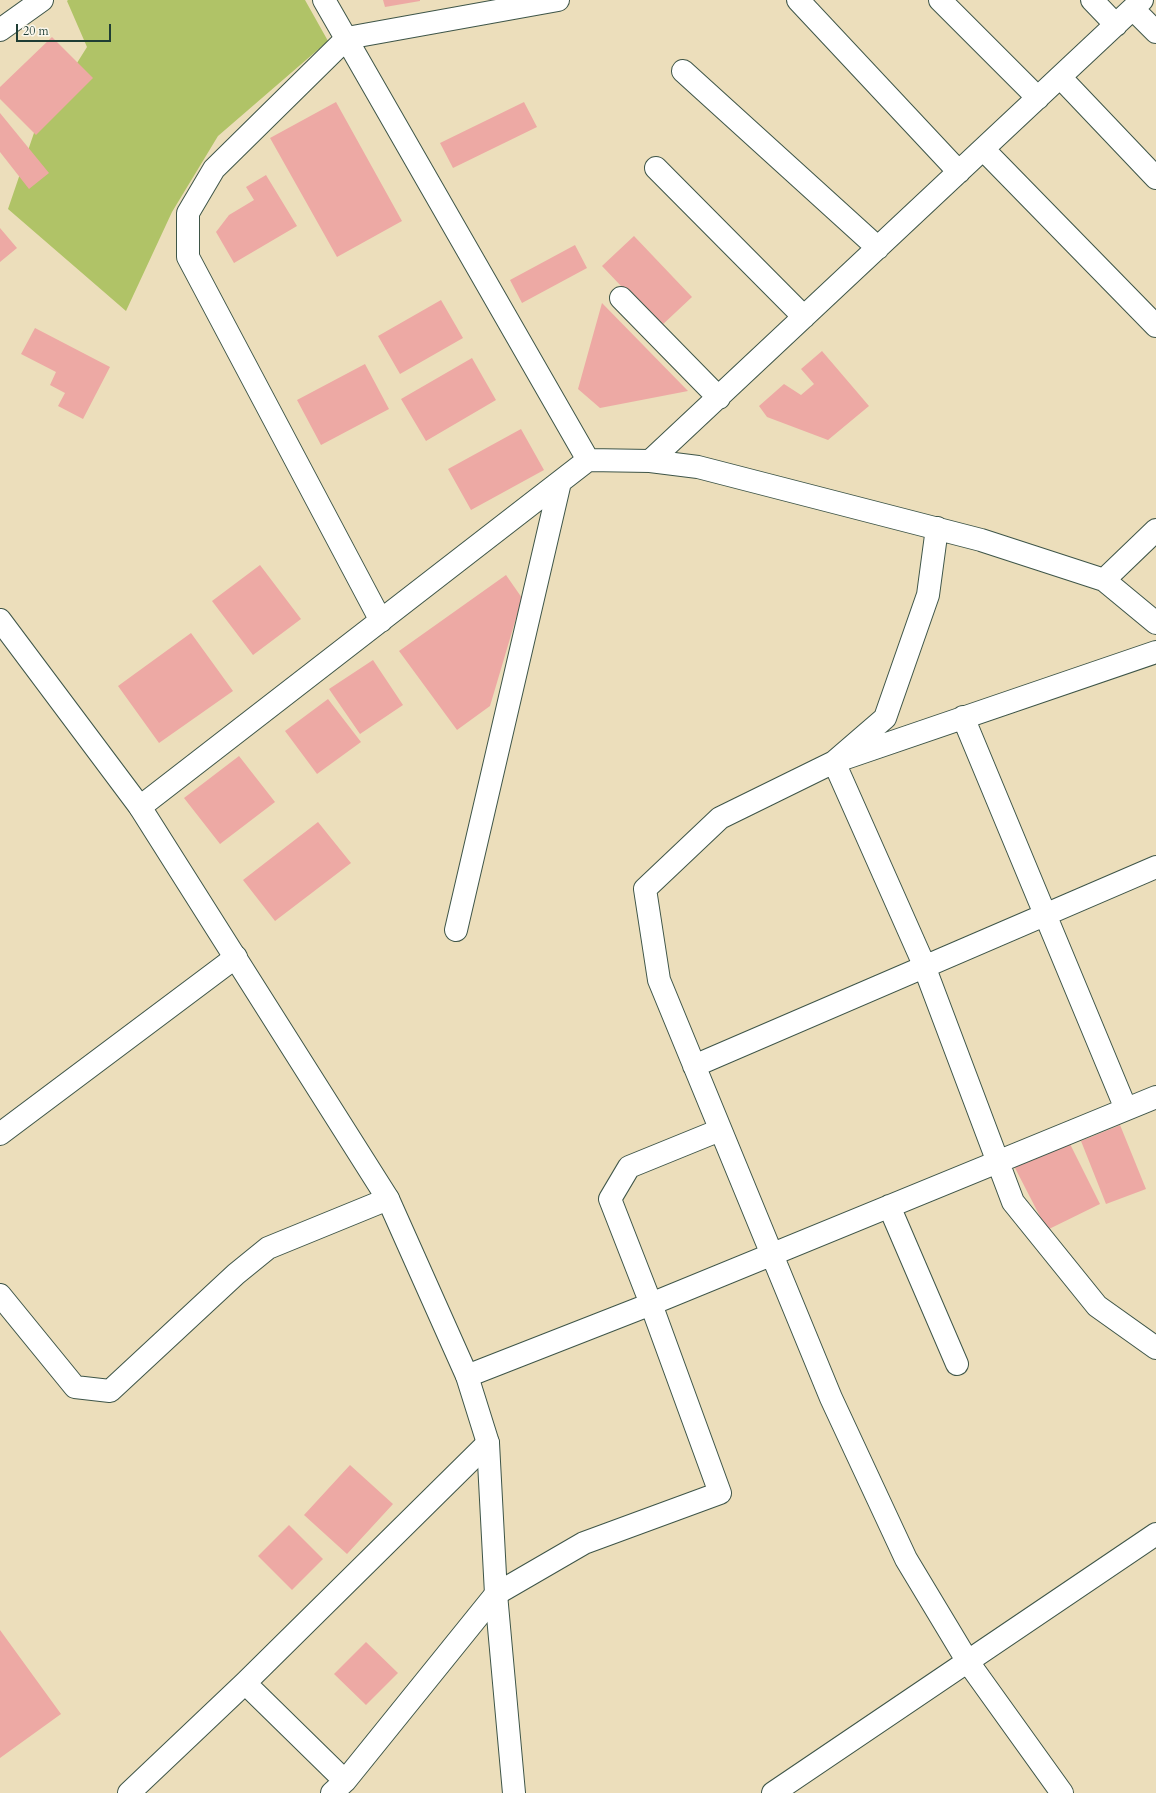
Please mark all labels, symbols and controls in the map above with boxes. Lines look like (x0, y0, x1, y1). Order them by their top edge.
scale bar (18, 16, 113, 42)
text: 20 m (23, 23, 49, 39)

